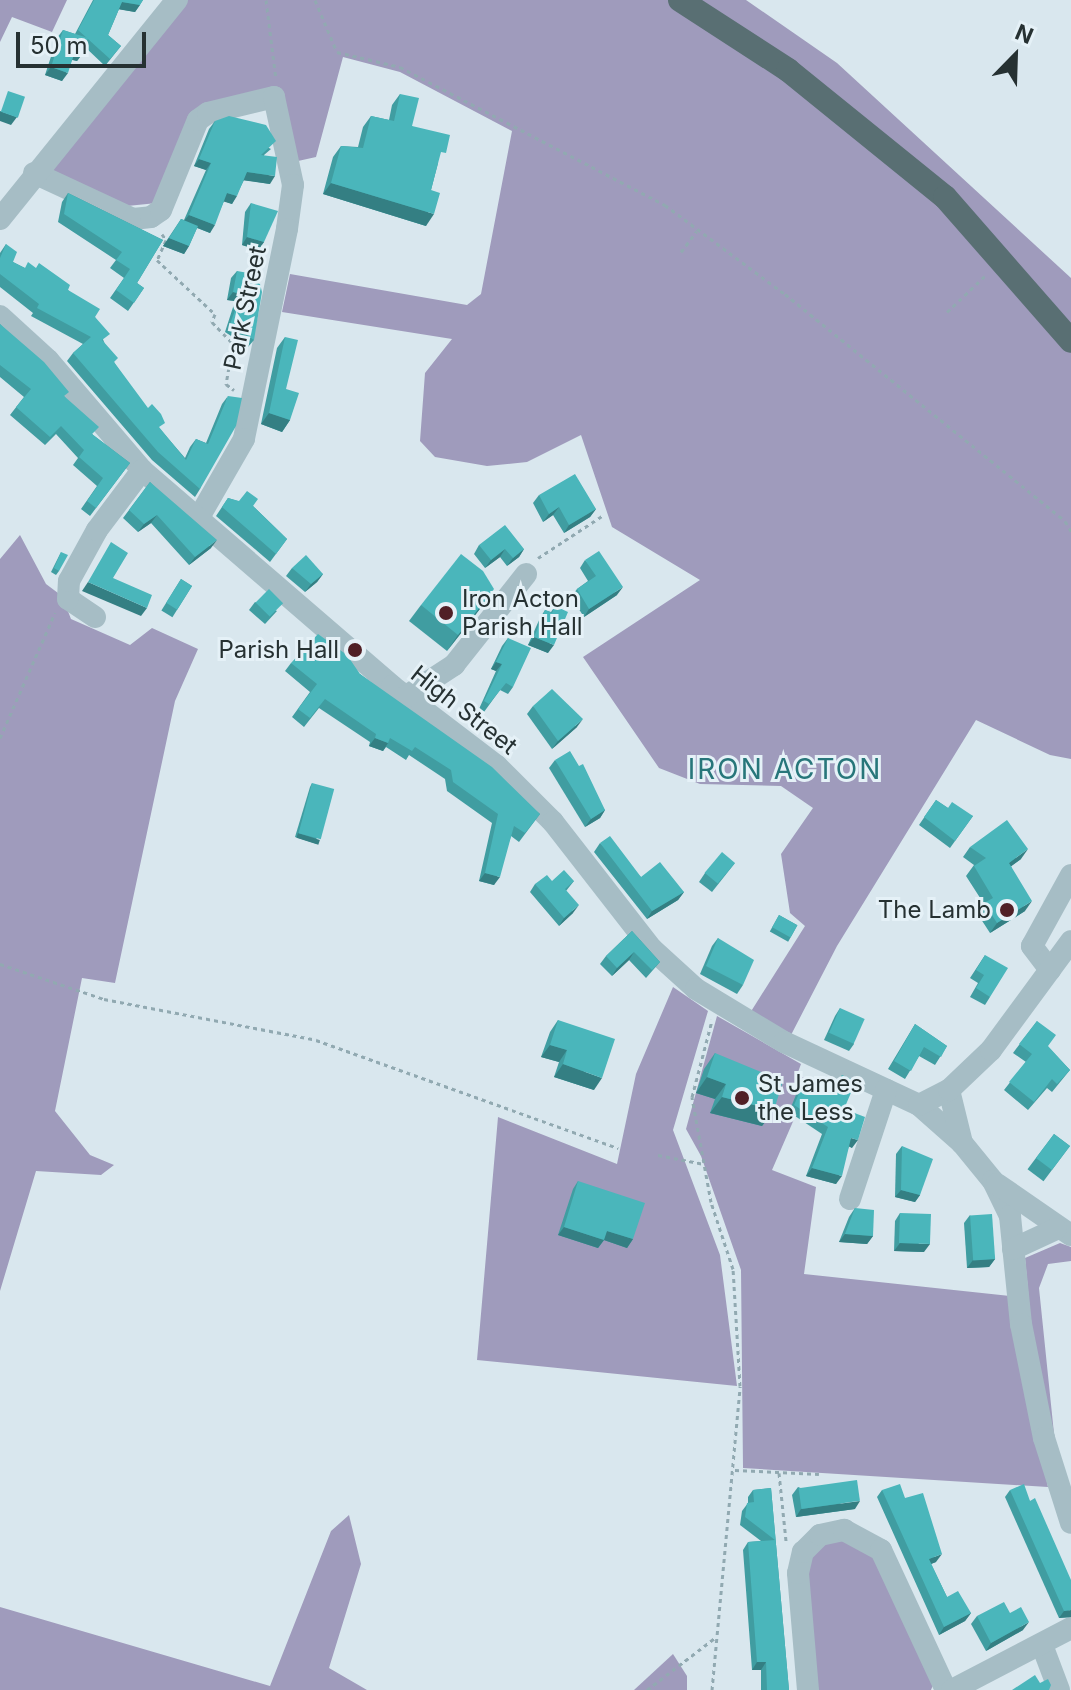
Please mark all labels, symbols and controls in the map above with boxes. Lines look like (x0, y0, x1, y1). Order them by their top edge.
scale bar (20, 16, 150, 66)
north arrow (975, 16, 1055, 96)
text: N (1012, 19, 1037, 49)
text: 50 m (30, 31, 88, 60)
street label: Park Street (218, 243, 272, 373)
place label: Iron Acton Parish Hall (462, 585, 583, 641)
marker: Iron Acton Parish Hall (437, 604, 455, 622)
place label: Parish Hall (218, 636, 339, 664)
marker: Parish Hall (346, 641, 364, 659)
street label: High Street (405, 660, 523, 760)
district label: IRON ACTON (688, 752, 882, 786)
place label: The Lamb (878, 896, 991, 924)
marker: The Lamb (998, 901, 1016, 919)
place label: St James the Less (758, 1070, 863, 1126)
marker: St James the Less (733, 1089, 751, 1107)

